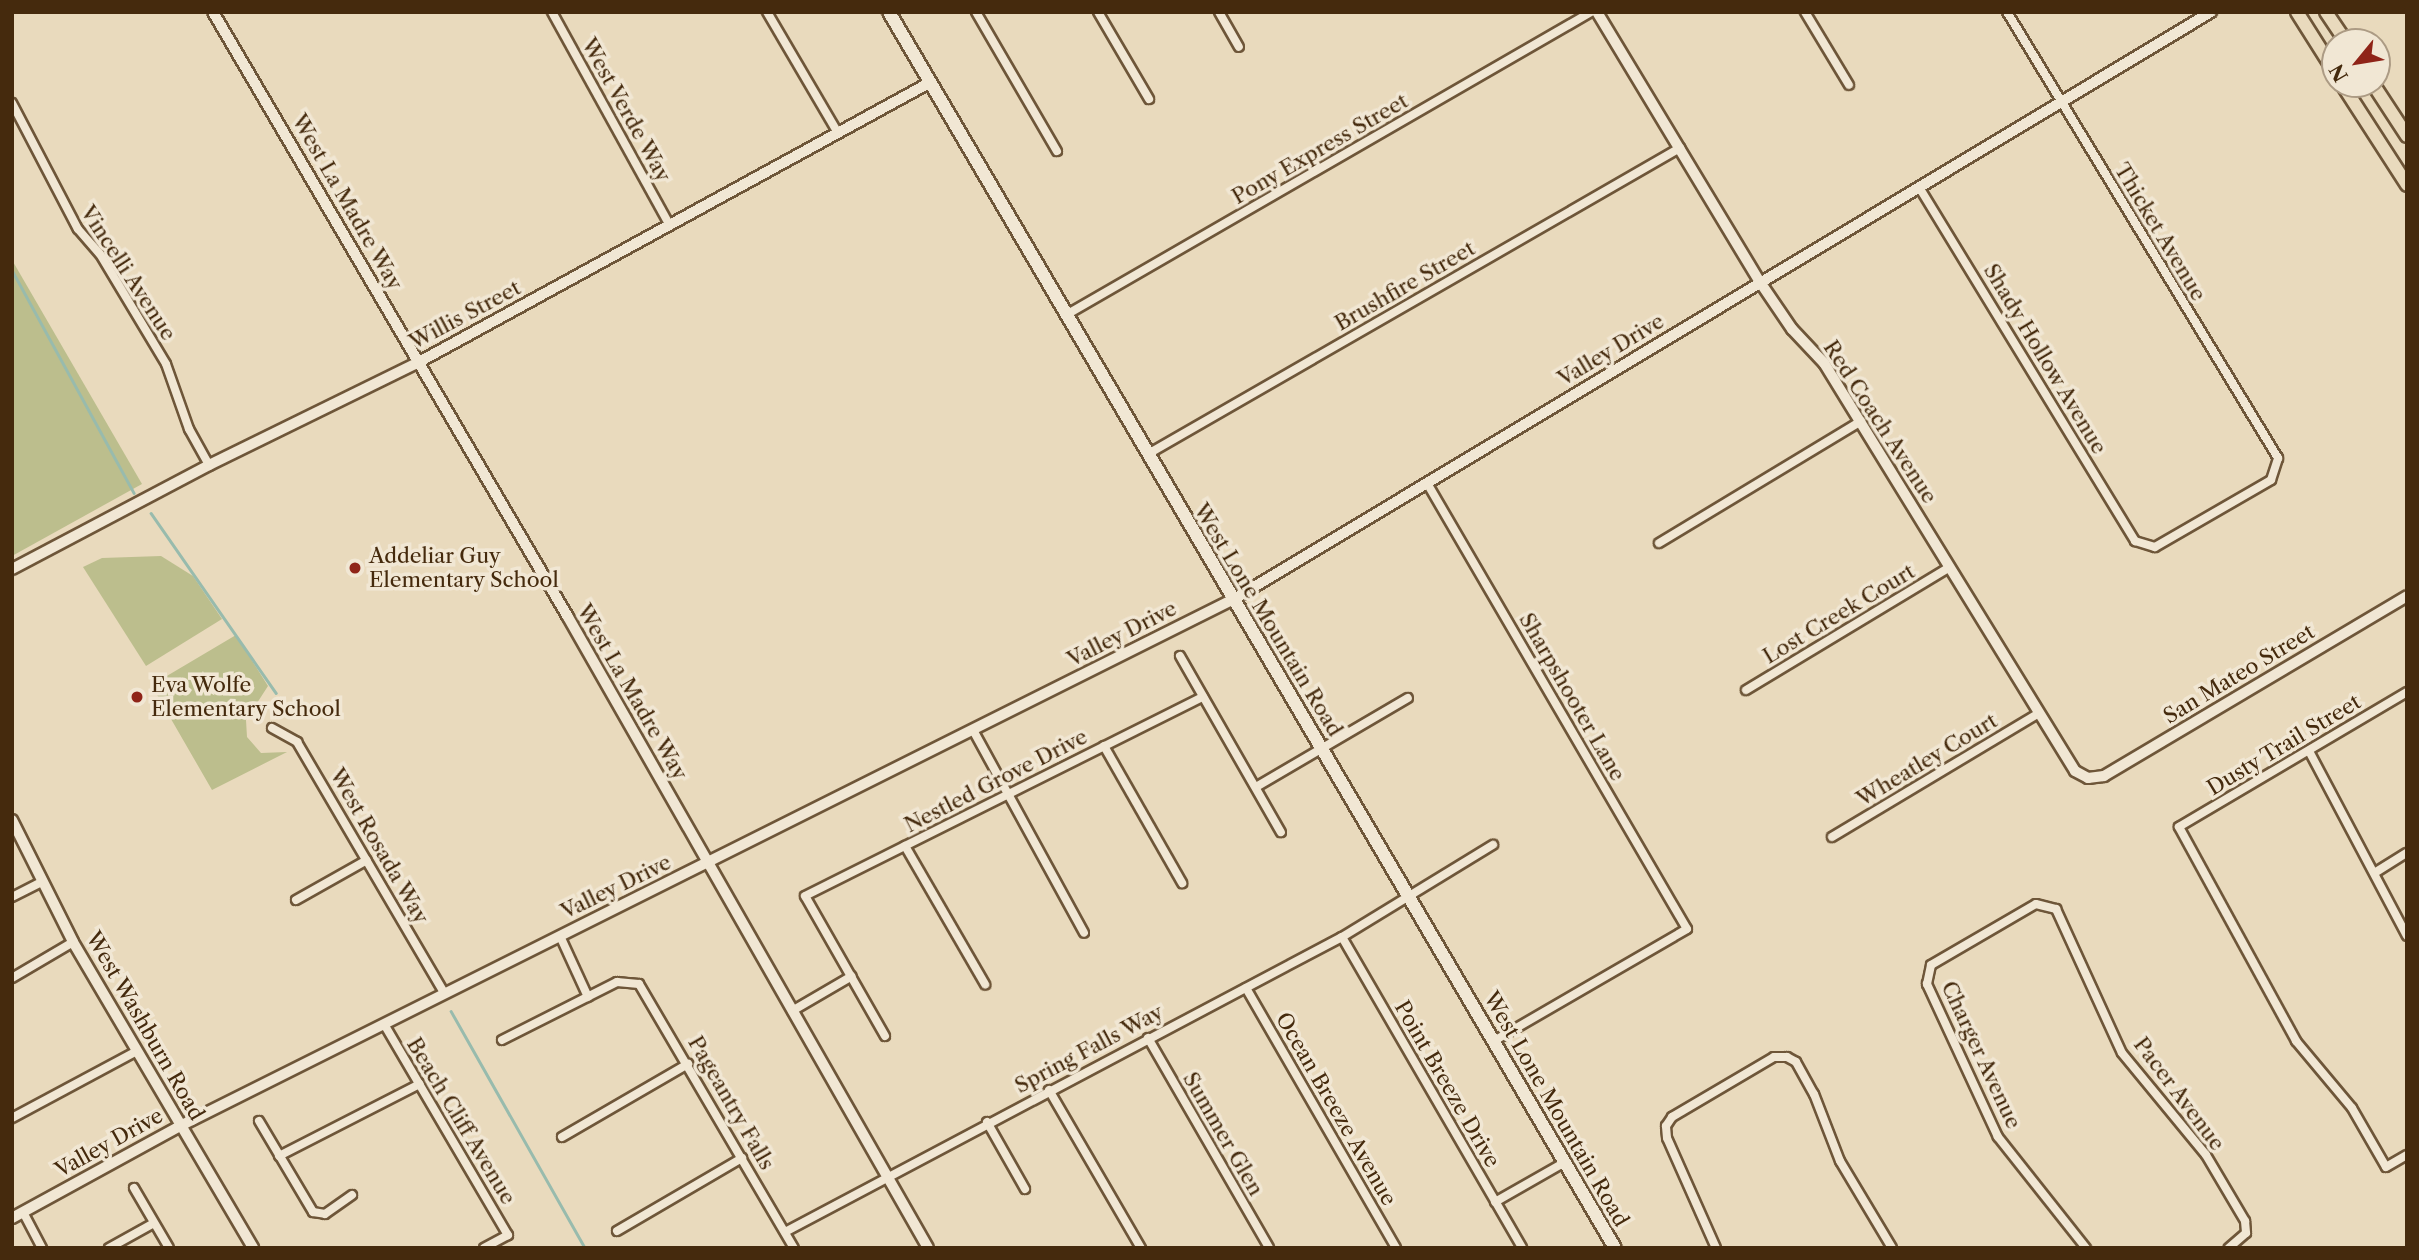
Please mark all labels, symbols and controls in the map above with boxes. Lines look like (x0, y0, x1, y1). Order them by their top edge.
north arrow (2321, 28, 2391, 98)
street label: West Verde Way (576, 33, 676, 187)
text: N (2325, 60, 2353, 86)
street label: Pony Express Street (1227, 88, 1413, 210)
street label: West La Madre Way (286, 109, 408, 295)
street label: Thicket Avenue (2109, 158, 2211, 306)
street label: Vincelli Avenue (75, 200, 181, 346)
street label: Brushfire Street (1331, 236, 1479, 336)
street label: Shady Hollow Avenue (1978, 258, 2112, 460)
street label: Willis Street (405, 275, 525, 355)
street label: Valley Drive (1553, 308, 1669, 392)
street label: Red Coach Avenue (1818, 335, 1942, 509)
street label: West Lone Mountain Road (1188, 499, 1348, 741)
place label: Addeliar Guy Elementary School (369, 543, 559, 593)
street label: Lost Creek Court (1758, 559, 1920, 669)
marker: Addeliar Guy Elementary School (347, 560, 363, 576)
street label: Valley Drive (1063, 596, 1181, 672)
street label: West La Madre Way (571, 599, 693, 785)
street label: Sharpshooter Lane (1514, 608, 1630, 786)
street label: San Mateo Street (2159, 619, 2319, 729)
place label: Eva Wolfe Elementary School (151, 672, 341, 722)
marker: Eva Wolfe Elementary School (129, 689, 145, 705)
street label: Dusty Trail Street (2202, 689, 2366, 801)
street label: Wheatley Court (1852, 708, 2002, 812)
street label: Nestled Grove Drive (900, 724, 1092, 838)
street label: West Rosada Way (324, 763, 434, 929)
street label: Valley Drive (557, 849, 675, 925)
street label: West Washburn Road (80, 927, 210, 1125)
street label: Charger Avenue (1936, 977, 2026, 1133)
street label: West Lone Mountain Road (1478, 987, 1634, 1231)
street label: Point Breeze Drive (1389, 996, 1505, 1172)
street label: Spring Falls Way (1010, 999, 1168, 1099)
street label: Ocean Breeze Avenue (1270, 1008, 1402, 1210)
street label: Pageantry Falls (682, 1031, 780, 1175)
street label: Pacer Avenue (2128, 1032, 2230, 1156)
street label: Beach Cliff Avenue (401, 1033, 521, 1209)
street label: Summer Glen (1177, 1068, 1269, 1200)
street label: Valley Drive (50, 1103, 168, 1183)

